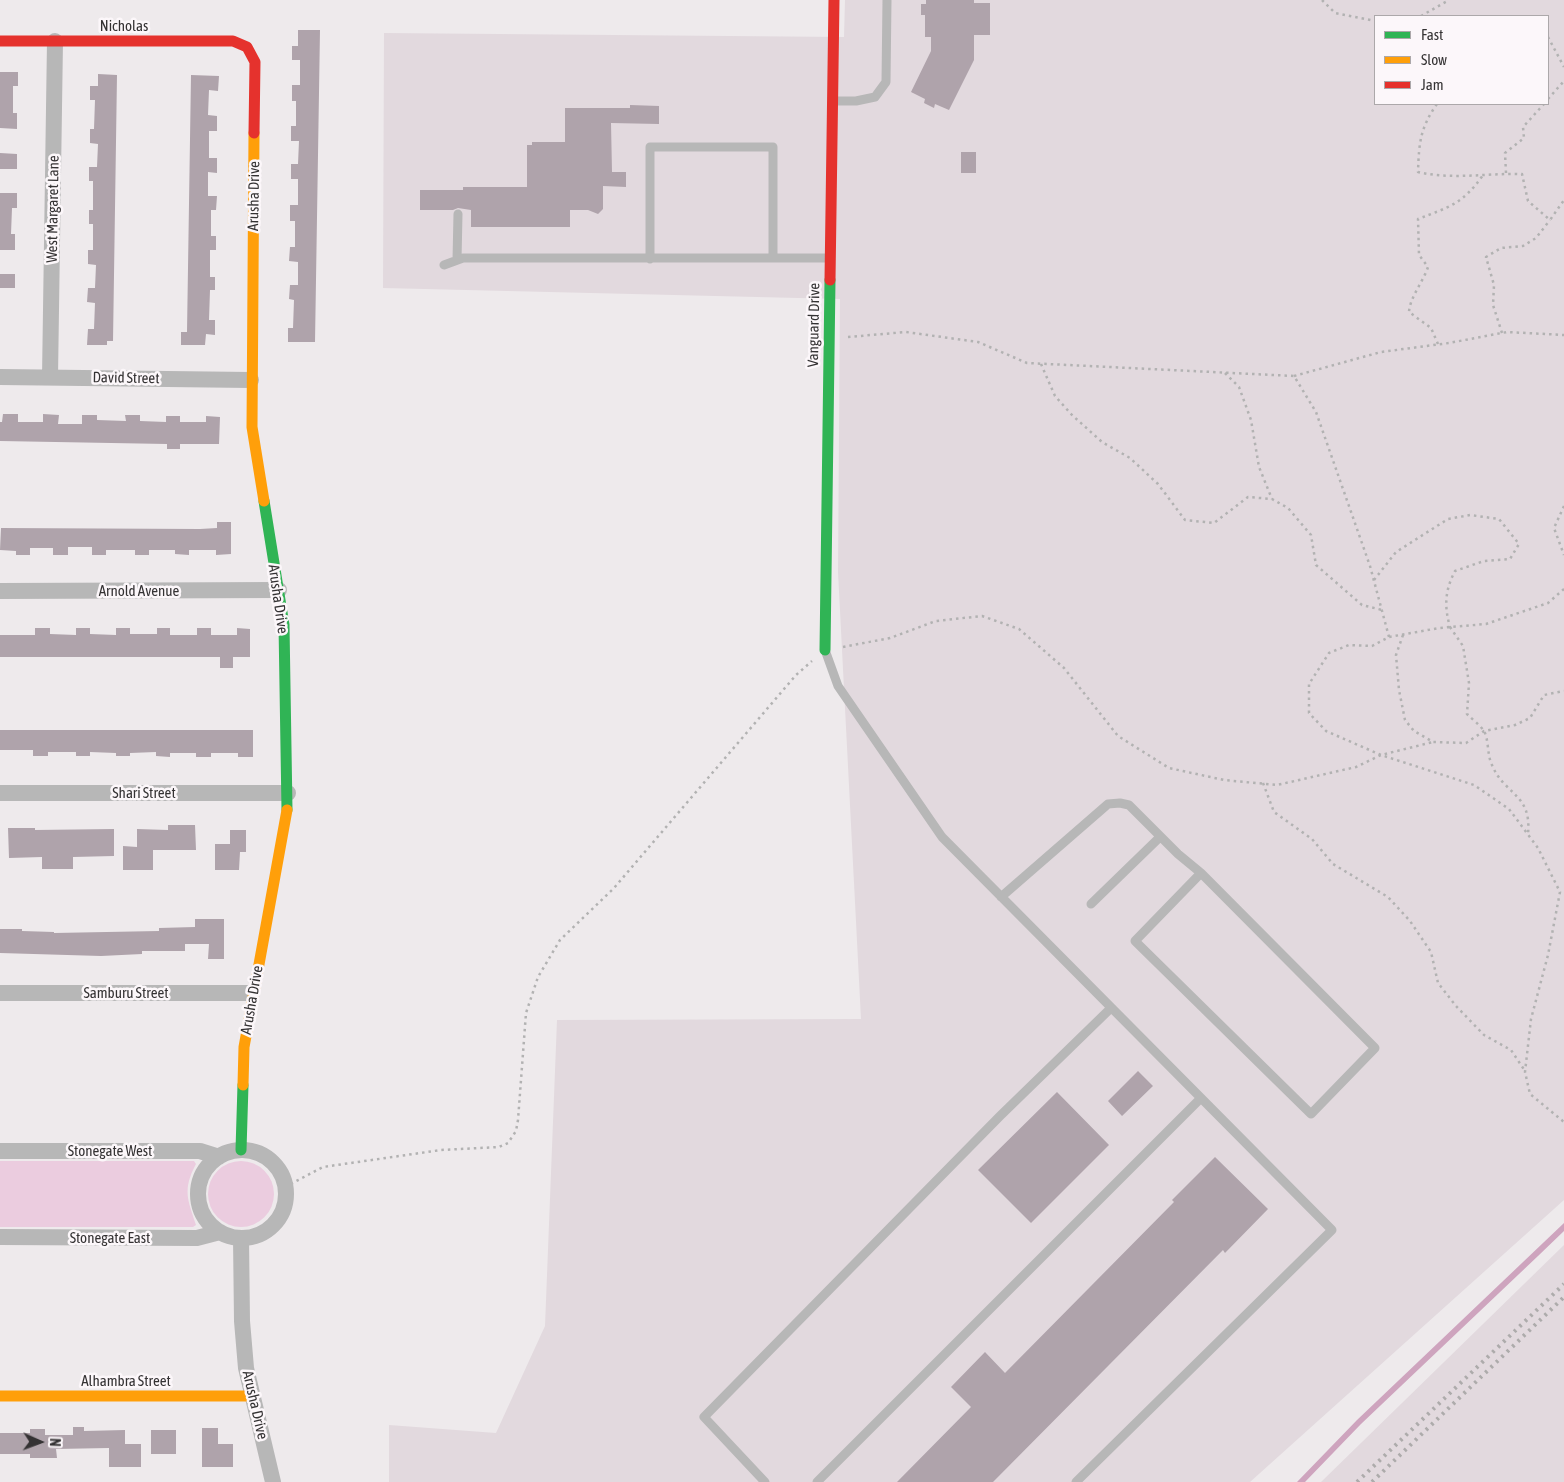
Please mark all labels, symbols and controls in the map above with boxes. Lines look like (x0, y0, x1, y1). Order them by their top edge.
legend (1374, 15, 1549, 105)
street label: Nicholas (100, 17, 148, 35)
text: Fast (1421, 26, 1443, 43)
text: Slow (1421, 51, 1447, 68)
text: Jam (1421, 76, 1444, 93)
street label: West Margaret Lane (43, 155, 63, 263)
street label: Arusha Drive (244, 161, 264, 231)
street label: Vanguard Drive (804, 283, 824, 367)
street label: David Street (92, 368, 160, 388)
street label: Arusha Drive (264, 563, 292, 635)
street label: Arnold Avenue (99, 582, 179, 600)
street label: Shari Street (112, 784, 176, 802)
street label: Arusha Drive (237, 964, 267, 1036)
street label: Samburu Street (83, 984, 169, 1002)
street label: Stonegate West (68, 1142, 152, 1160)
street label: Stonegate East (70, 1229, 150, 1247)
street label: Arusha Drive (238, 1369, 272, 1441)
street label: Alhambra Street (81, 1372, 171, 1390)
north arrow (15, 1417, 65, 1467)
text: N (47, 1438, 63, 1447)

